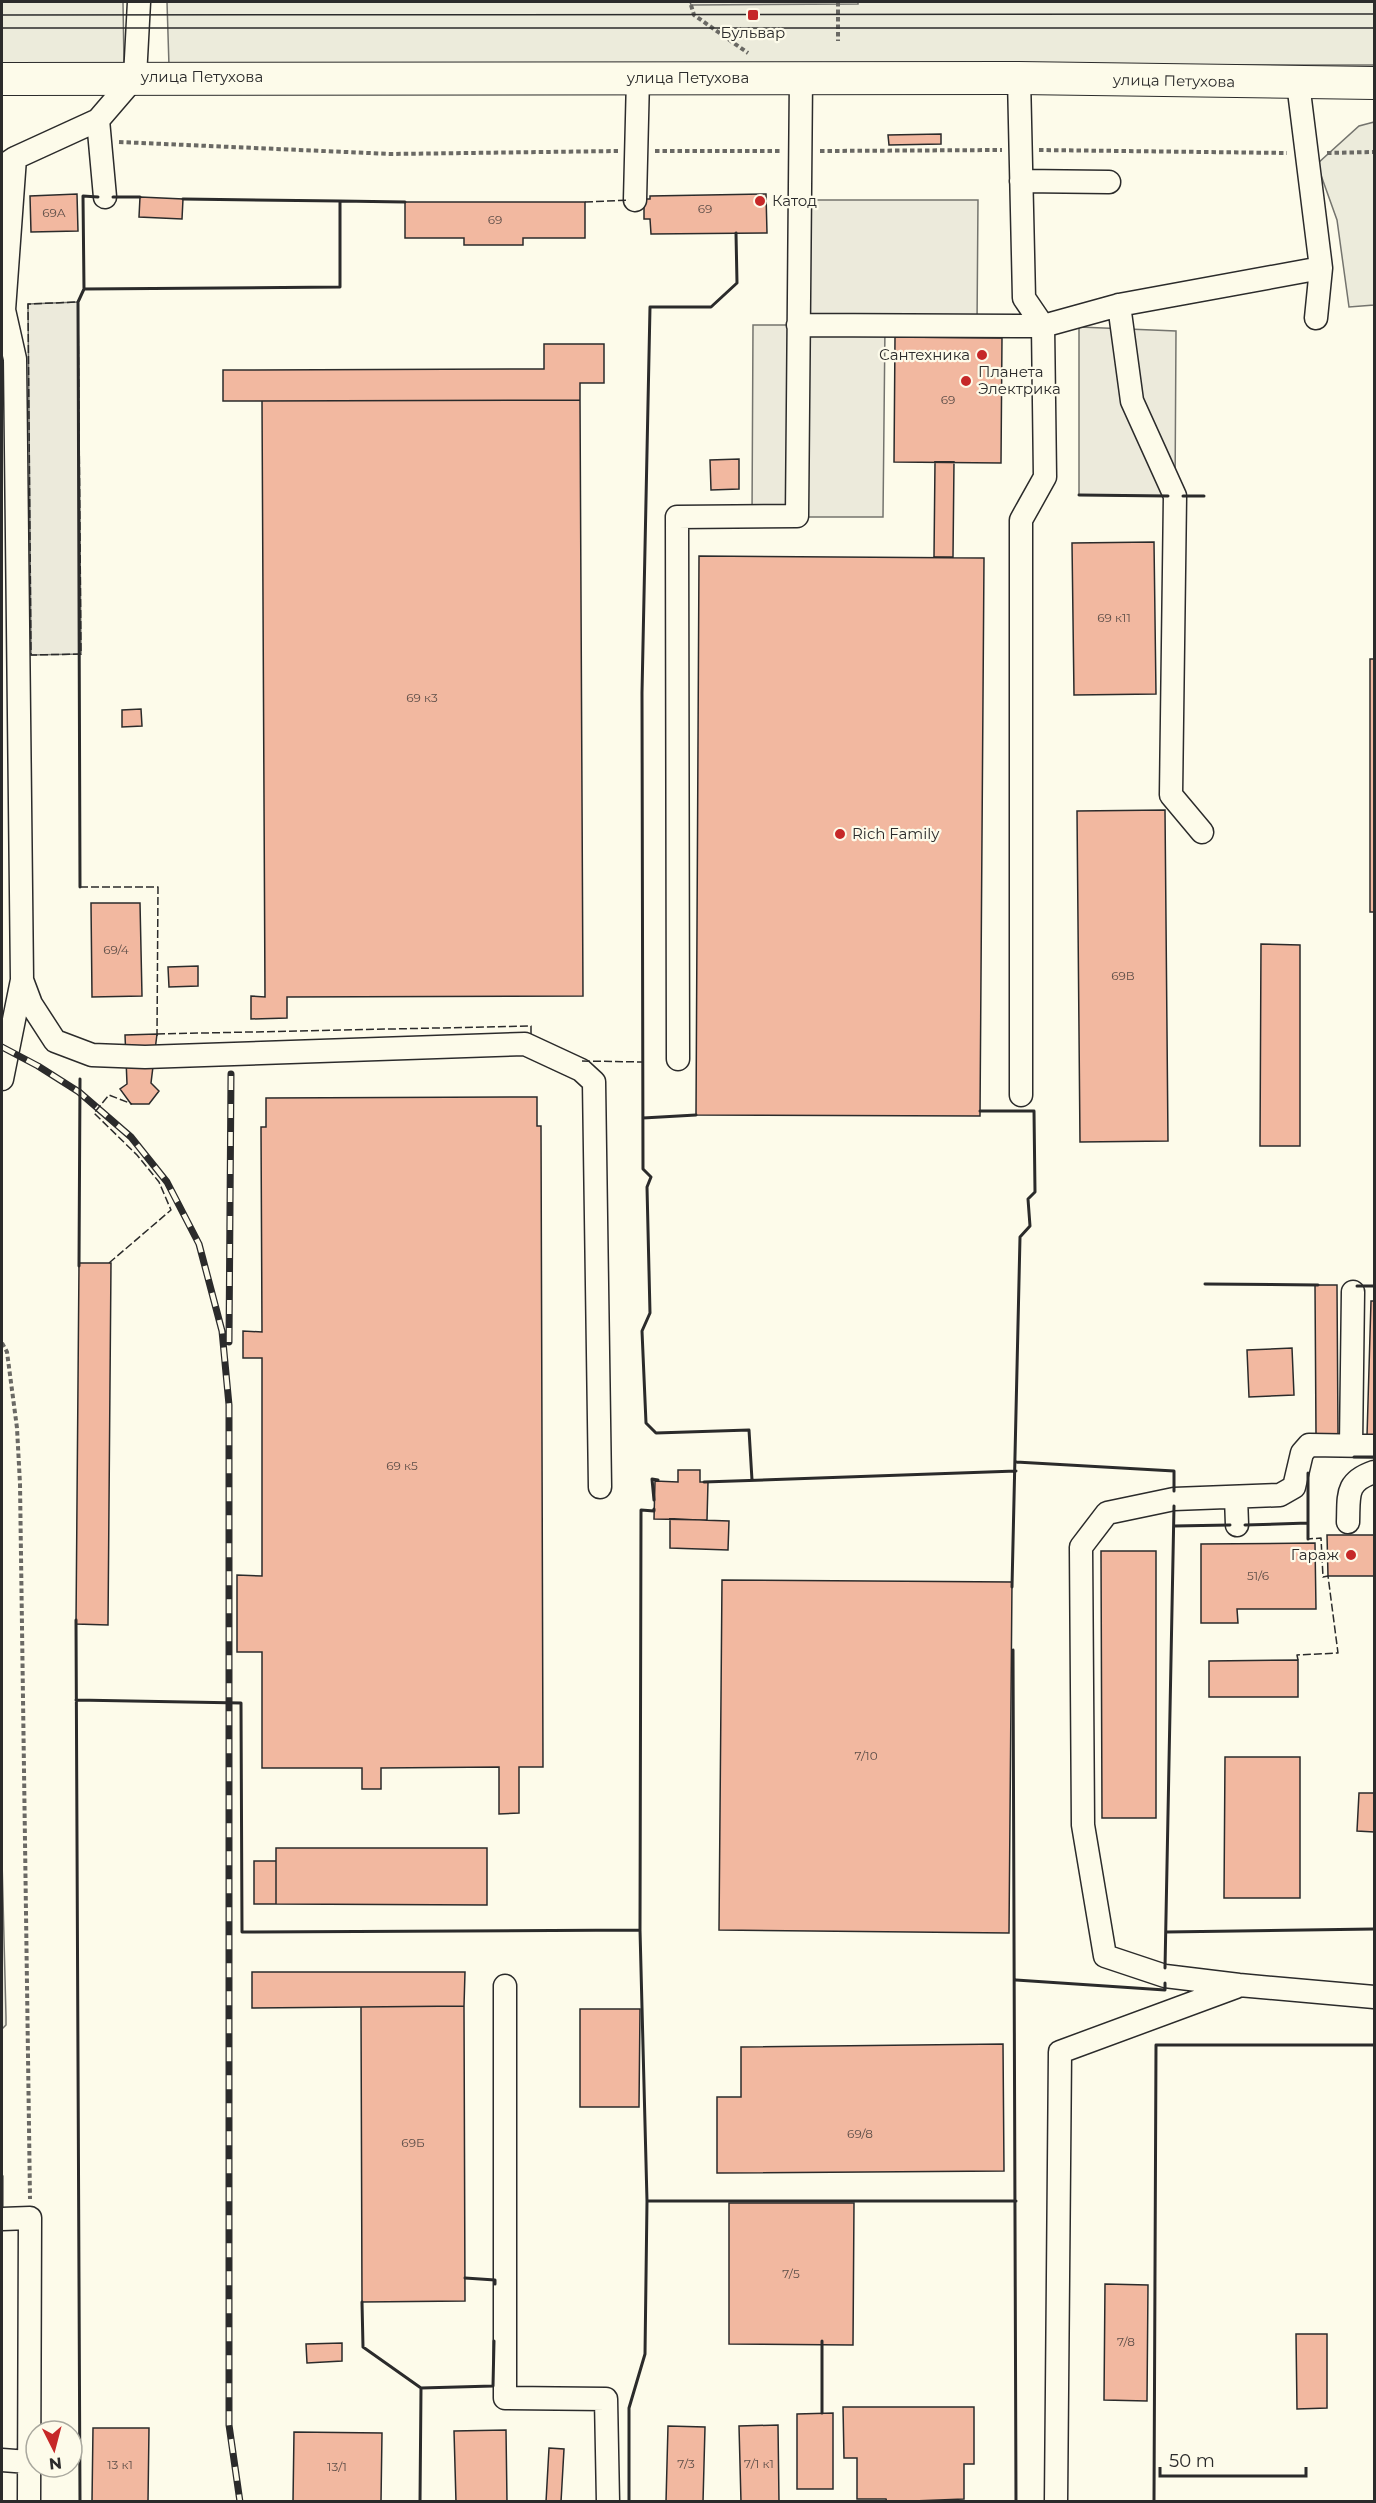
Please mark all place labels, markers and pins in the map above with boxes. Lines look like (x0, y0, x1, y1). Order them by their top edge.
marker: Бульвар (746, 8, 760, 22)
place label: Бульвар (721, 23, 785, 42)
place label: Катод (772, 191, 817, 210)
marker: Катод (753, 194, 767, 208)
place label: Сантехника (879, 345, 970, 364)
marker: Сантехника (975, 348, 989, 362)
place label: Планета Электрика (978, 362, 1061, 398)
marker: Планета Электрика (959, 374, 973, 388)
place label: Rich Family (852, 824, 940, 843)
marker: Rich Family (833, 827, 847, 841)
place label: Гараж (1291, 1545, 1340, 1564)
marker: Гараж (1344, 1548, 1358, 1562)

